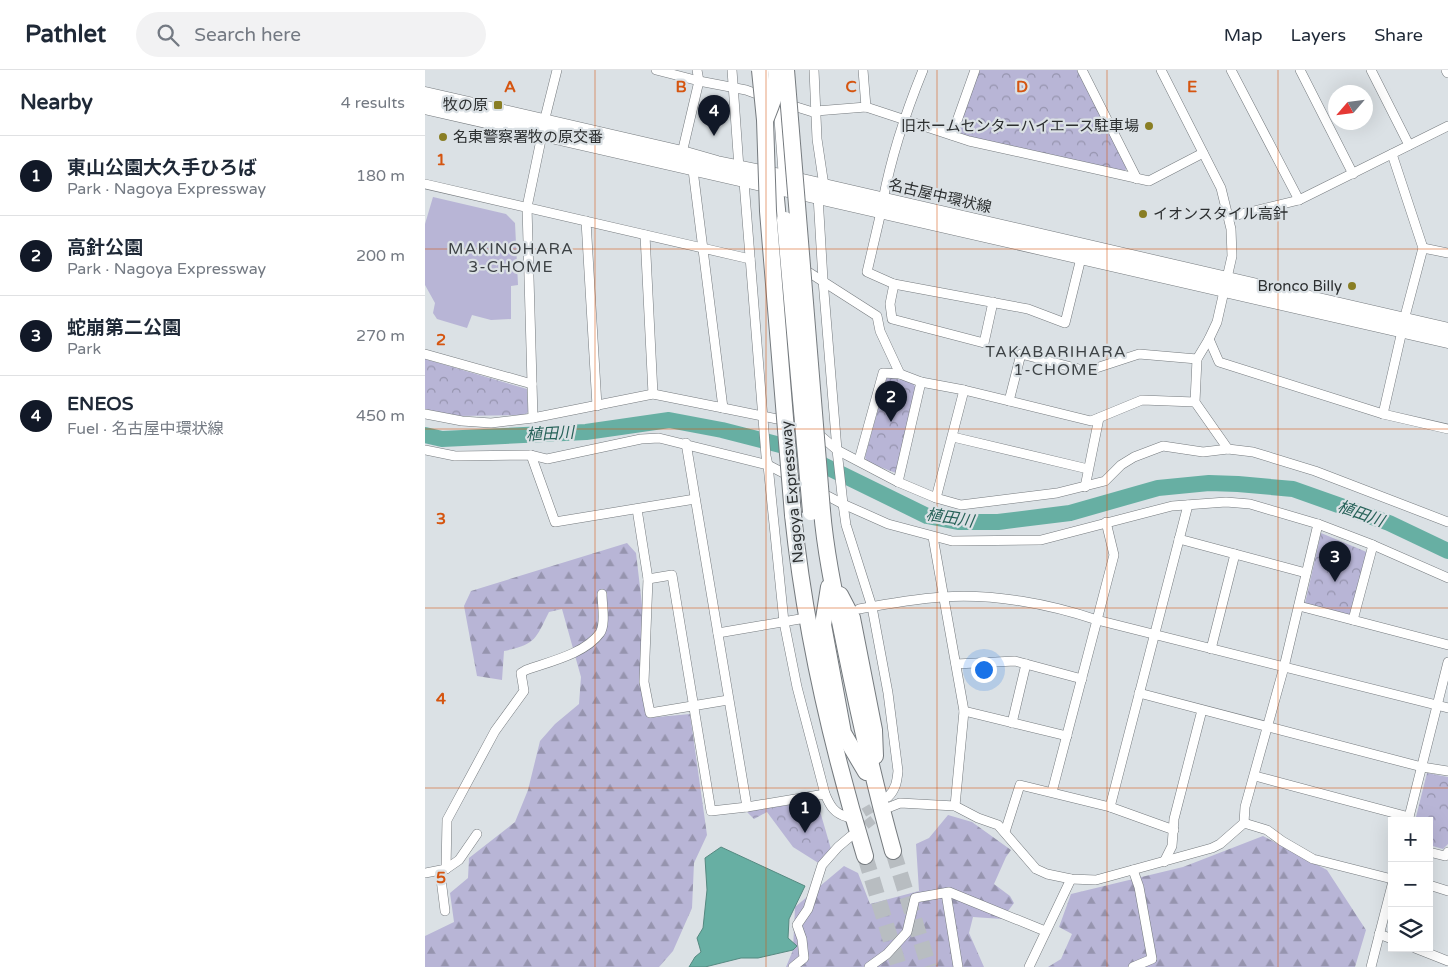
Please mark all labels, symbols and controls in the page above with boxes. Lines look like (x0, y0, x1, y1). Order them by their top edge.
search box (136, 12, 486, 57)
text: Pathlet (25, 20, 106, 49)
icon: search (154, 21, 182, 49)
text: Search here (194, 24, 301, 46)
text: Map (1224, 24, 1263, 46)
text: Layers (1291, 24, 1346, 46)
text: Share (1374, 24, 1423, 46)
text: A (504, 77, 516, 97)
text: B (675, 77, 687, 97)
text: C (845, 77, 857, 97)
text: D (1016, 77, 1028, 97)
text: E (1187, 77, 1197, 97)
north arrow (1328, 85, 1373, 130)
text: Nearby (20, 90, 93, 115)
text: 4 results (341, 93, 405, 113)
pin: 4 (698, 95, 730, 136)
place label: 牧の原 (443, 96, 488, 114)
marker: 牧の原 (492, 99, 504, 111)
place label: 旧ホームセンターハイエース駐車場 (901, 117, 1139, 135)
marker: 旧ホームセンターハイエース駐車場 (1143, 120, 1155, 132)
place label: 名東警察署牧の原交番 (453, 128, 603, 146)
marker: 名東警察署牧の原交番 (437, 131, 449, 143)
text: 1 (436, 150, 446, 170)
text: 東山公園大久手ひろば (67, 157, 257, 179)
text: 1 (31, 166, 41, 186)
text: 180 m (356, 166, 405, 186)
street label: 名古屋中環状線 (887, 175, 993, 217)
text: Park · Nagoya Expressway (67, 179, 266, 199)
place label: イオンスタイル高針 (1153, 205, 1288, 223)
marker: イオンスタイル高針 (1137, 208, 1149, 220)
text: 高針公園 (67, 237, 143, 259)
district label: MAKINOHARA 3-CHOME (448, 239, 574, 277)
text: 2 (31, 246, 41, 266)
text: 200 m (356, 246, 405, 266)
text: Park · Nagoya Expressway (67, 259, 266, 279)
place label: Bronco Billy (1257, 277, 1342, 295)
marker: Bronco Billy (1346, 280, 1358, 292)
text: 蛇崩第二公園 (67, 317, 181, 339)
text: 3 (31, 326, 41, 346)
text: 270 m (356, 326, 405, 346)
text: 2 (436, 330, 446, 350)
text: Park (67, 339, 101, 359)
district label: TAKABARIHARA 1-CHOME (985, 342, 1127, 380)
pin: 2 (875, 381, 907, 422)
text: ENEOS (67, 393, 134, 415)
text: 4 (31, 406, 41, 426)
text: 450 m (356, 406, 405, 426)
text: Fuel · 名古屋中環状線 (67, 419, 223, 439)
street label: Nagoya Expressway (777, 420, 807, 564)
water label: 植田川 (526, 423, 577, 445)
water label: 植田川 (1335, 496, 1389, 532)
water label: 植田川 (925, 504, 977, 532)
text: 3 (436, 509, 446, 529)
pin: 3 (1319, 541, 1351, 582)
your location (971, 657, 997, 683)
text: 4 (436, 689, 446, 709)
pin: 1 (789, 792, 821, 833)
map controls (1388, 817, 1433, 952)
button: + (1388, 817, 1433, 862)
button: − (1388, 862, 1433, 907)
text: 5 (436, 868, 446, 888)
button: layers (1388, 907, 1433, 952)

